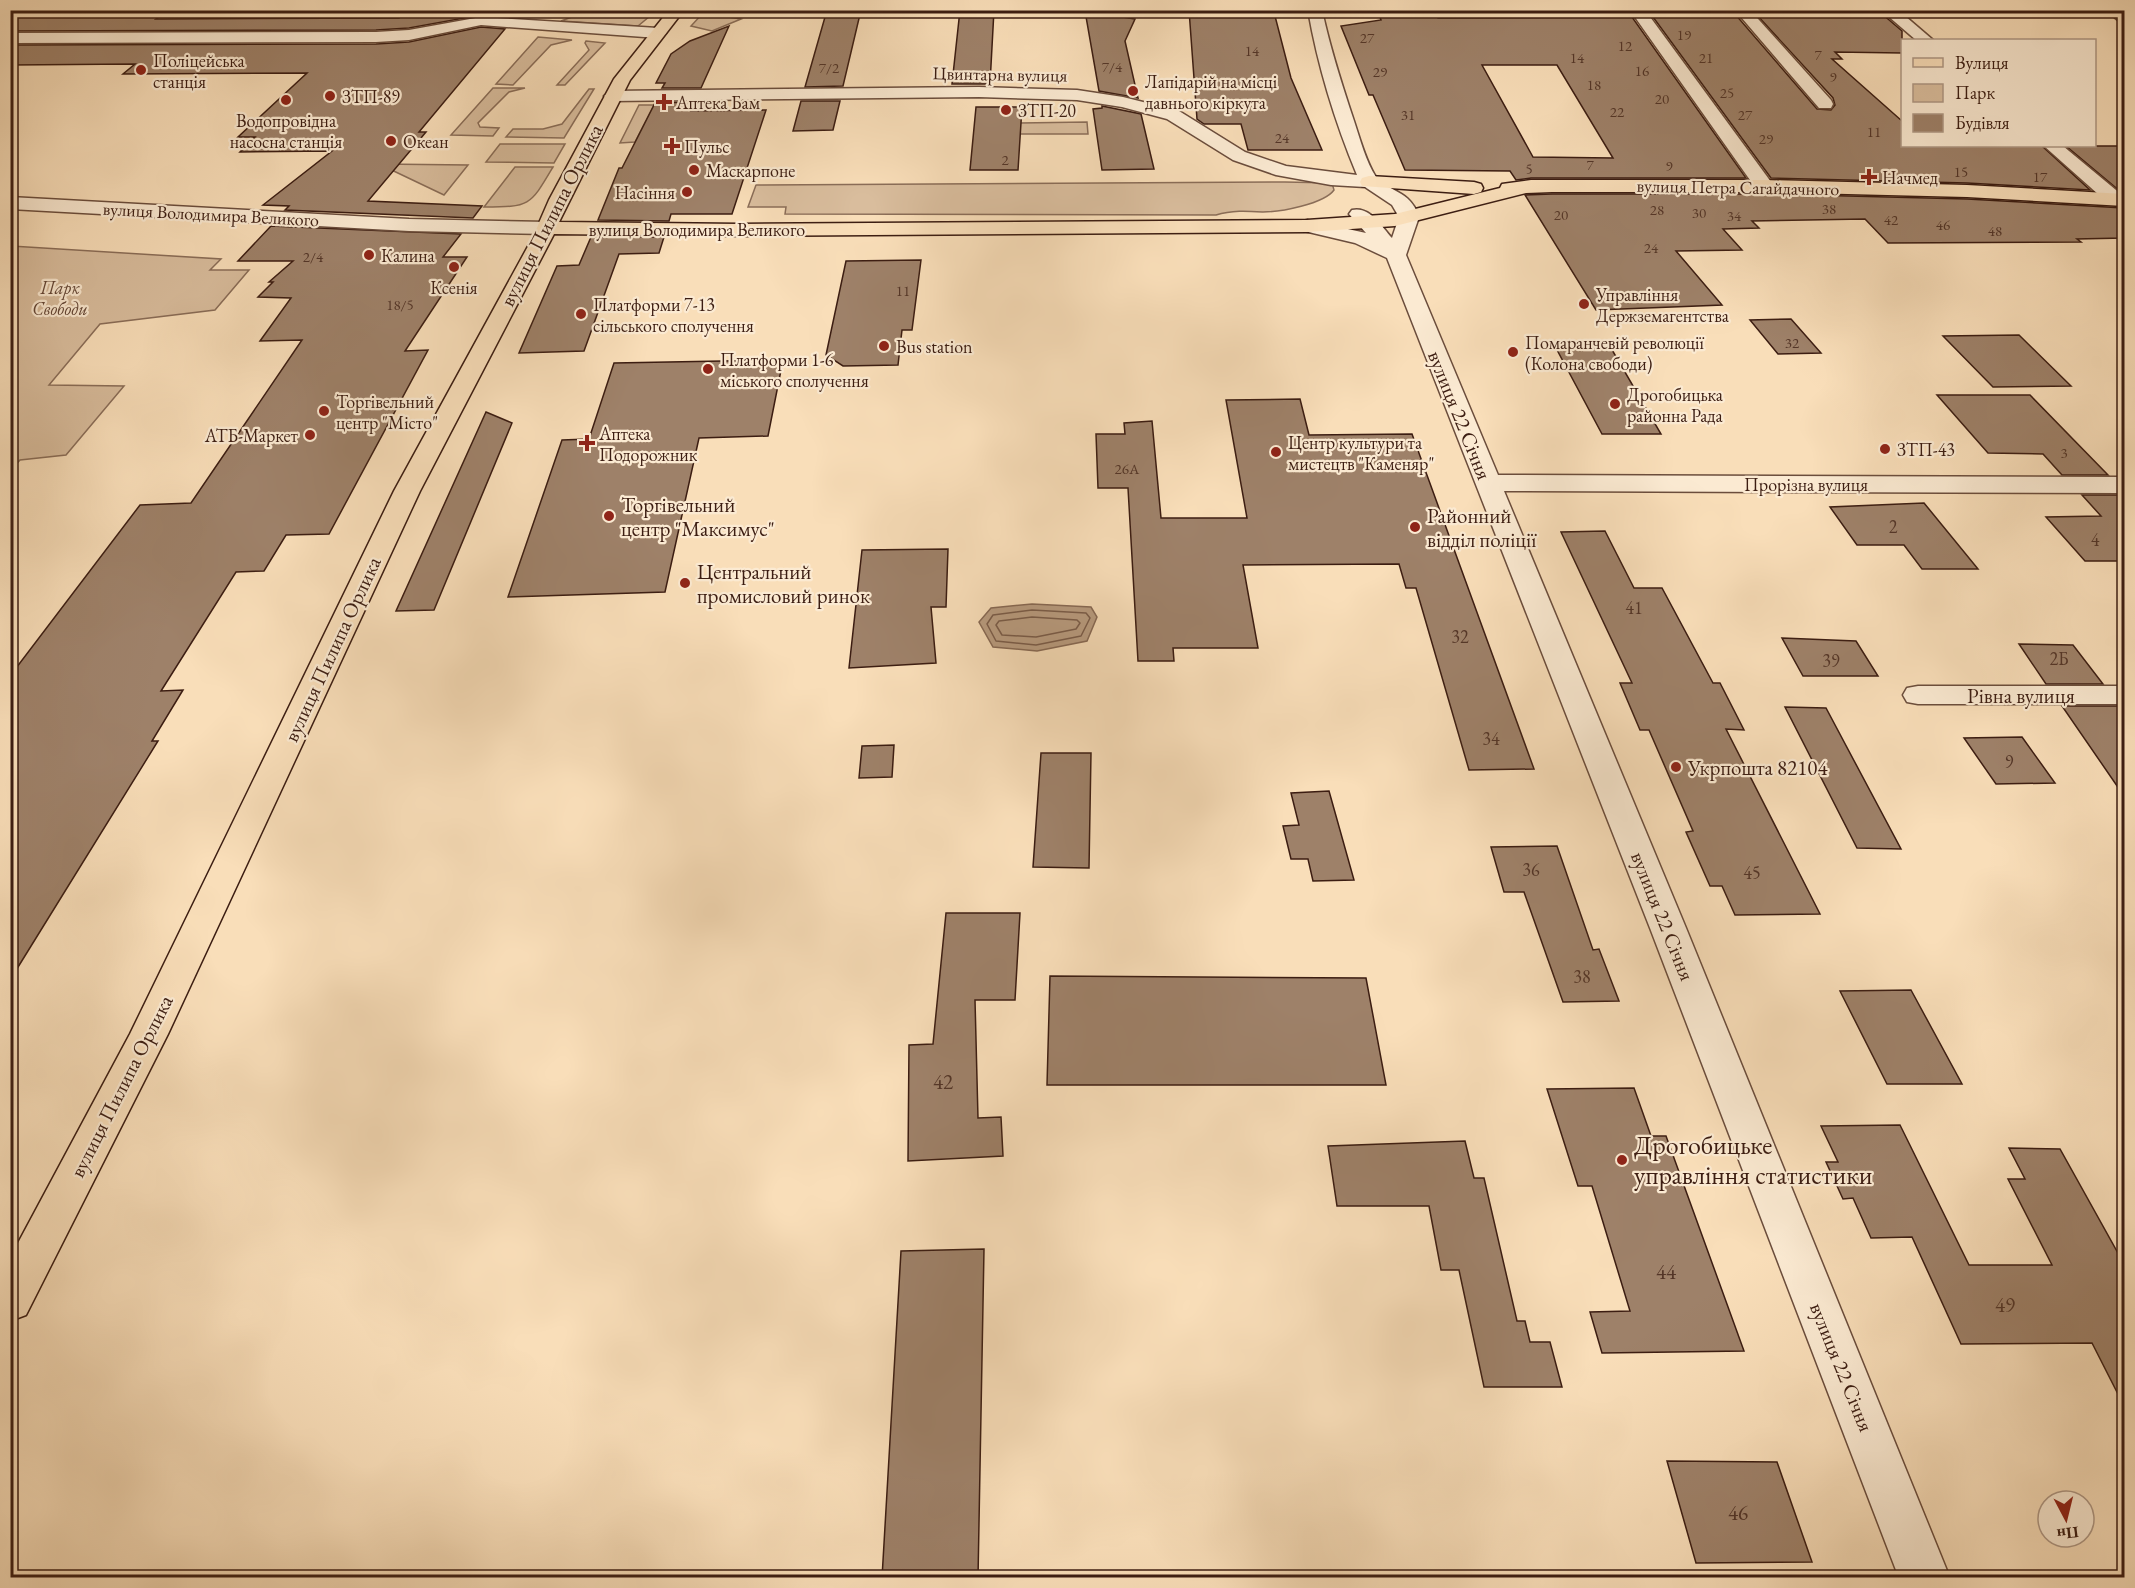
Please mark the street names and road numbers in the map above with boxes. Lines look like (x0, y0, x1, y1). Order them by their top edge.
street label: Цвинтарна вулиця (932, 61, 1068, 87)
street label: вулиця Пилипа Орлика (493, 119, 609, 311)
street label: вулиця Петра Сагайдачного (1637, 174, 1840, 200)
street label: вулиця Володимира Великого (102, 197, 320, 231)
street label: вулиця Володимира Великого (589, 218, 805, 241)
street label: вулиця 22 Січня (1422, 346, 1498, 484)
street label: Прорізна вулиця (1744, 473, 1868, 496)
street label: вулиця Пилипа Орлика (277, 552, 387, 746)
street label: Рівна вулиця (1967, 682, 2075, 709)
street label: вулиця 22 Січня (1625, 847, 1701, 985)
street label: вулиця Пилипа Орлика (63, 990, 179, 1182)
street label: вулиця 22 Січня (1804, 1298, 1880, 1436)

